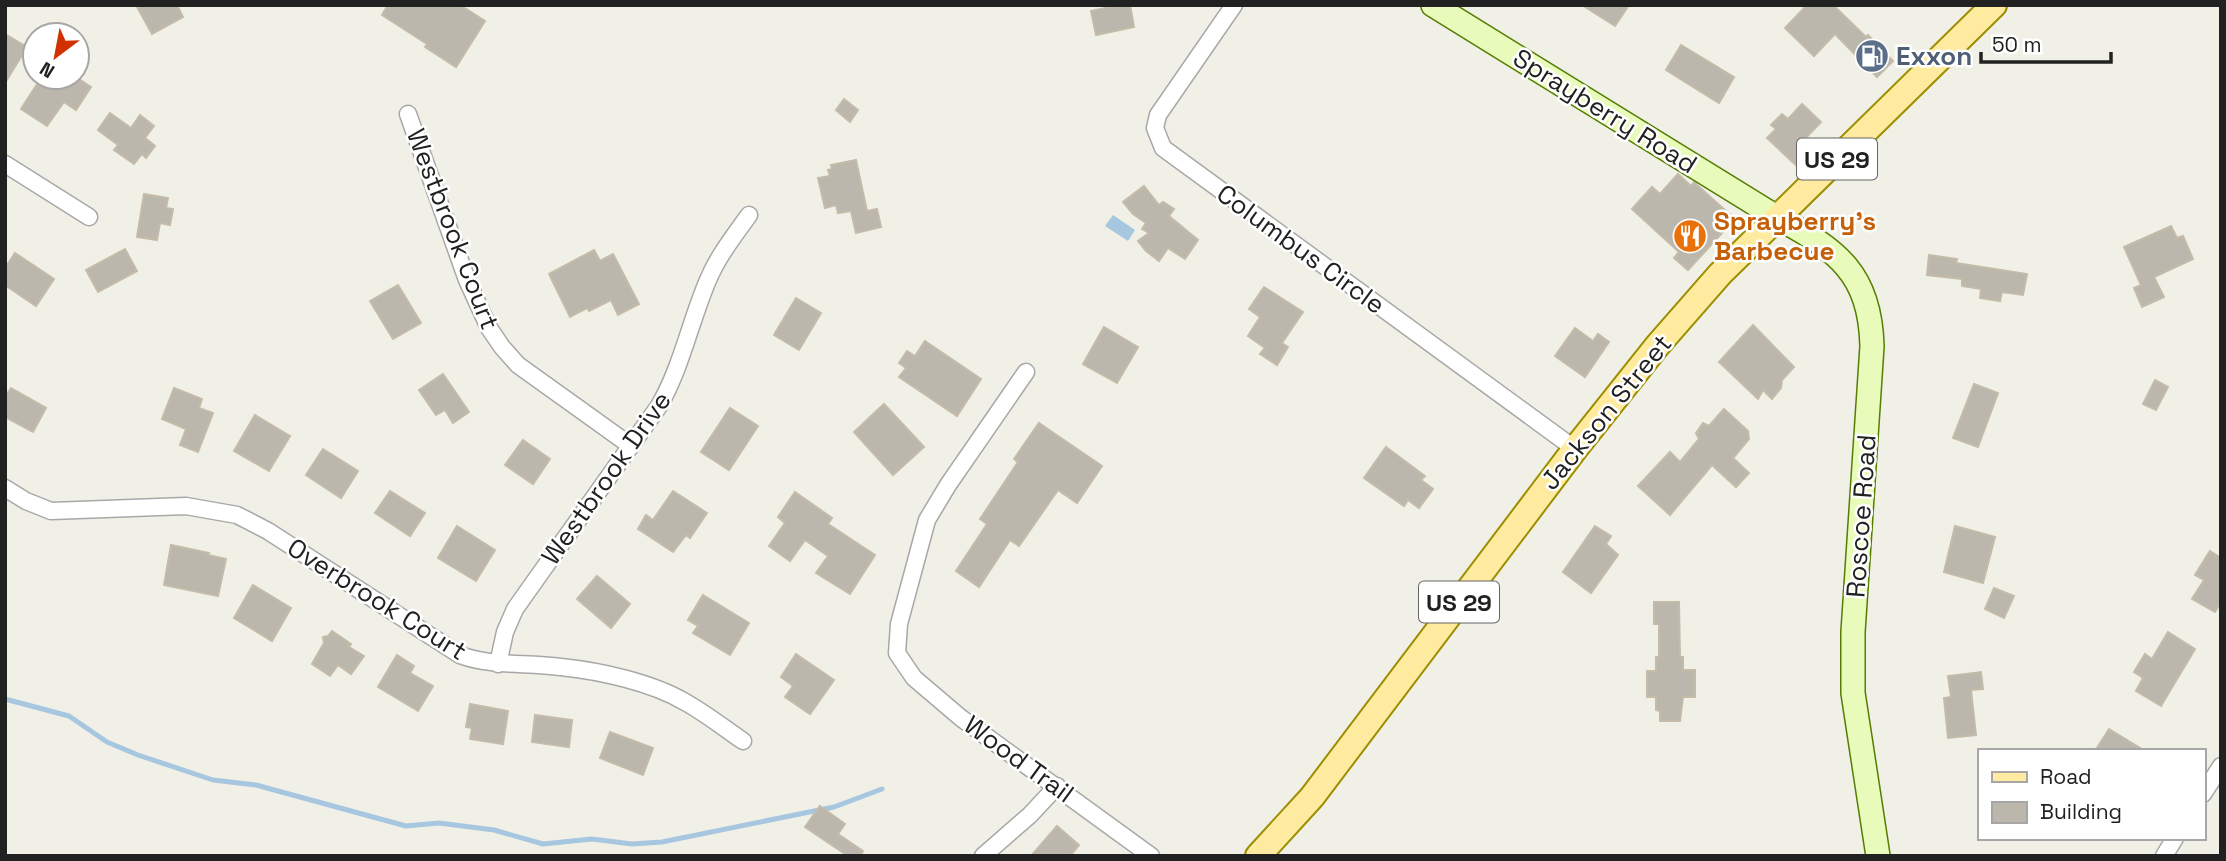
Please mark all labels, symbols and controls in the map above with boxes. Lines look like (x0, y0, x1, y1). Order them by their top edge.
north arrow (21, 21, 91, 91)
scale bar (1981, 21, 2110, 65)
text: 50 m (1992, 31, 2042, 58)
fuel station icon: Exxon (1853, 37, 1891, 75)
place label: Exxon (1896, 39, 1972, 73)
street label: Sprayberry Road (1507, 41, 1703, 181)
text: N (35, 56, 59, 84)
street label: Westbrook Court (399, 124, 507, 334)
road number: US 29 (1797, 139, 1877, 180)
street label: Columbus Circle (1210, 176, 1392, 322)
place label: Sprayberry's Barbecue (1714, 204, 1876, 268)
restaurant icon: Sprayberry's Barbecue (1671, 217, 1709, 255)
street label: Jackson Street (1533, 327, 1679, 497)
street label: Westbrook Drive (533, 385, 679, 571)
street label: Roscoe Road (1838, 433, 1884, 599)
street label: Overbrook Court (281, 530, 473, 668)
road number: US 29 (1419, 582, 1499, 622)
street label: Wood Trail (957, 708, 1081, 810)
legend (1978, 749, 2205, 840)
text: Road (2040, 763, 2092, 790)
text: Building (2040, 798, 2122, 825)

